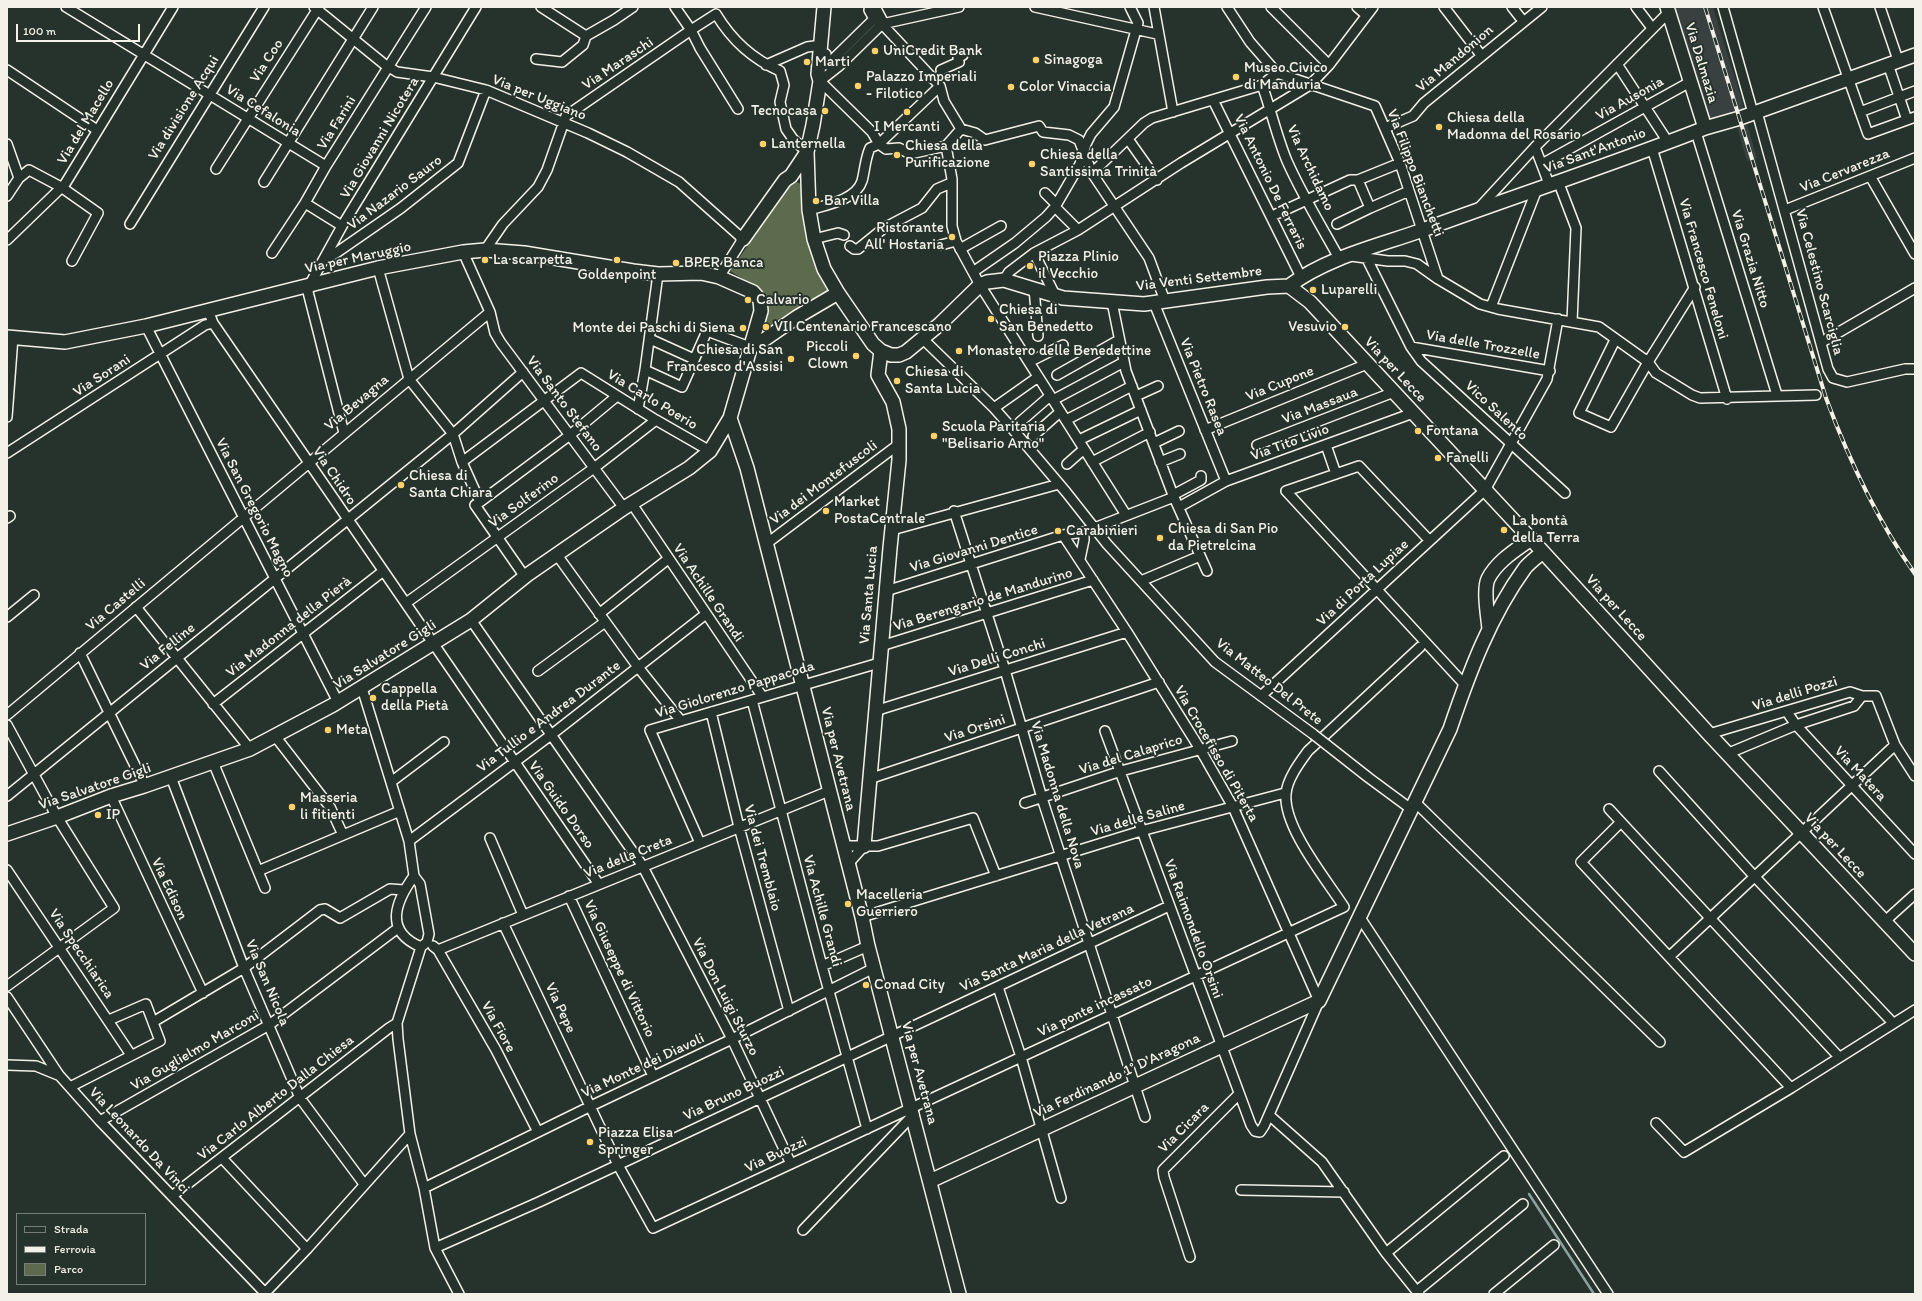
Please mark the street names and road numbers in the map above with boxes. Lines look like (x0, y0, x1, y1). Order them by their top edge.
street label: Via Dalmazia (1680, 20, 1722, 106)
street label: Via Mandonion (1413, 21, 1497, 97)
street label: Via Maraschi (579, 34, 657, 94)
street label: Via Coo (246, 36, 288, 86)
street label: Via divisione Acqui (145, 52, 223, 164)
street label: Via per Uggiano (489, 71, 589, 125)
street label: Via Ausonia (1593, 73, 1667, 125)
street label: Via Giovanni Nicotera (337, 74, 423, 202)
street label: Via del Macello (53, 76, 119, 168)
street label: Via Cefalonia (222, 81, 304, 141)
street label: Via Farini (313, 93, 361, 153)
street label: Via Filippo Bianchetti (1382, 107, 1448, 239)
street label: Via Antonio De Ferraris (1229, 111, 1311, 253)
street label: Via Archidamo (1282, 122, 1338, 214)
street label: Via Sant'Antonio (1541, 124, 1649, 178)
street label: Via Cervarezza (1797, 145, 1893, 197)
street label: Via Nazario Sauro (344, 151, 446, 235)
street label: Via Francesco Feneloni (1674, 197, 1732, 341)
street label: Via Celestino Scarciglia (1791, 207, 1847, 357)
street label: Via Grazia Nitto (1727, 208, 1773, 310)
street label: Via per Maruggio (303, 238, 413, 278)
street label: Via Venti Settembre (1135, 262, 1263, 296)
street label: Via delle Trozzelle (1425, 326, 1541, 364)
street label: Via per Lecce (1360, 333, 1430, 407)
street label: Via Pietro Rasea (1175, 336, 1231, 438)
street label: Via Sorani (70, 351, 134, 401)
street label: Via Santo Stefano (522, 353, 606, 455)
street label: Via Cupone (1243, 362, 1317, 406)
street label: Via Carlo Poerio (603, 366, 701, 434)
street label: Via Bevagna (321, 371, 393, 435)
street label: Vico Salento (1461, 377, 1531, 445)
street label: Via Massaua (1279, 383, 1361, 429)
street label: Via Tito Livio (1248, 420, 1332, 466)
street label: Via San Gregorio Magno (211, 435, 297, 581)
street label: Via dei Montefuscoli (767, 437, 881, 529)
street label: Via Chidro (308, 443, 360, 509)
street label: Via Solferino (485, 469, 563, 533)
street label: Via Giovanni Dentice (908, 521, 1040, 577)
street label: Via di Porta Lupiae (1313, 536, 1413, 630)
street label: Via Achille Grandi (668, 540, 748, 646)
street label: Via Santa Lucia (856, 545, 882, 645)
street label: Via Berengario de Mandurino (891, 564, 1075, 636)
street label: Via per Lecce (1581, 571, 1651, 645)
street label: Via Madonna della Pierà (223, 572, 355, 682)
street label: Via Castelli (82, 575, 150, 635)
street label: Via Salvatore Gigli (330, 616, 440, 694)
street label: Via Felline (137, 619, 199, 675)
street label: Via Delli Conchi (946, 635, 1048, 681)
street label: Via Matteo Del Prete (1212, 635, 1326, 729)
street label: Via Tullio e Andrea Durante (474, 657, 624, 777)
street label: Via Giolorenzo Pappacoda (653, 657, 817, 723)
street label: Via delli Pozzi (1750, 673, 1840, 715)
street label: Via Crocefisso di Piterta (1170, 683, 1262, 825)
street label: Via per Avetrana (816, 705, 860, 813)
street label: Via Orsini (942, 711, 1008, 747)
street label: Via Madonna della Nova (1026, 719, 1088, 871)
street label: Via del Calaprico (1077, 731, 1185, 779)
street label: Via Matera (1830, 743, 1890, 805)
street label: Via Guido Dorso (524, 758, 598, 852)
street label: Via Salvatore Gigli (36, 759, 154, 815)
street label: Via delle Saline (1089, 797, 1187, 841)
street label: Via dei Tremblaio (739, 803, 785, 913)
street label: Via per Lecce (1800, 809, 1870, 883)
street label: Via della Creta (581, 831, 675, 883)
street label: Via Achille Grandi (798, 853, 846, 969)
street label: Via Edison (147, 855, 191, 923)
street label: Via Raimondello Orsini (1159, 857, 1227, 1001)
street label: Via Giuseppe di Vittorio (579, 897, 659, 1041)
street label: Via Santa Maria della Vetrana (957, 900, 1137, 996)
street label: Via Specchiarica (44, 906, 118, 1002)
street label: Via Don Luigi Sturzo (687, 935, 763, 1059)
street label: Via San Nicola (241, 937, 293, 1029)
street label: Via ponte incassato (1035, 973, 1155, 1041)
street label: Via Pepe (540, 980, 580, 1036)
street label: Via Fiore (477, 998, 519, 1056)
street label: Via Guglielmo Marconi (128, 1007, 262, 1095)
street label: Via per Avetrana (897, 1019, 941, 1127)
street label: Via Ferdinando 1° D'Aragona (1031, 1029, 1203, 1123)
street label: Via Monte dei Diavoli (579, 1030, 707, 1102)
street label: Via Carlo Alberto Dalla Chiesa (194, 1031, 358, 1165)
street label: Via Bruno Buozzi (681, 1063, 787, 1125)
street label: Via Leonardo Da Vinci (85, 1084, 193, 1198)
street label: Via Cicara (1155, 1099, 1213, 1157)
street label: Via Buozzi (742, 1133, 810, 1177)

